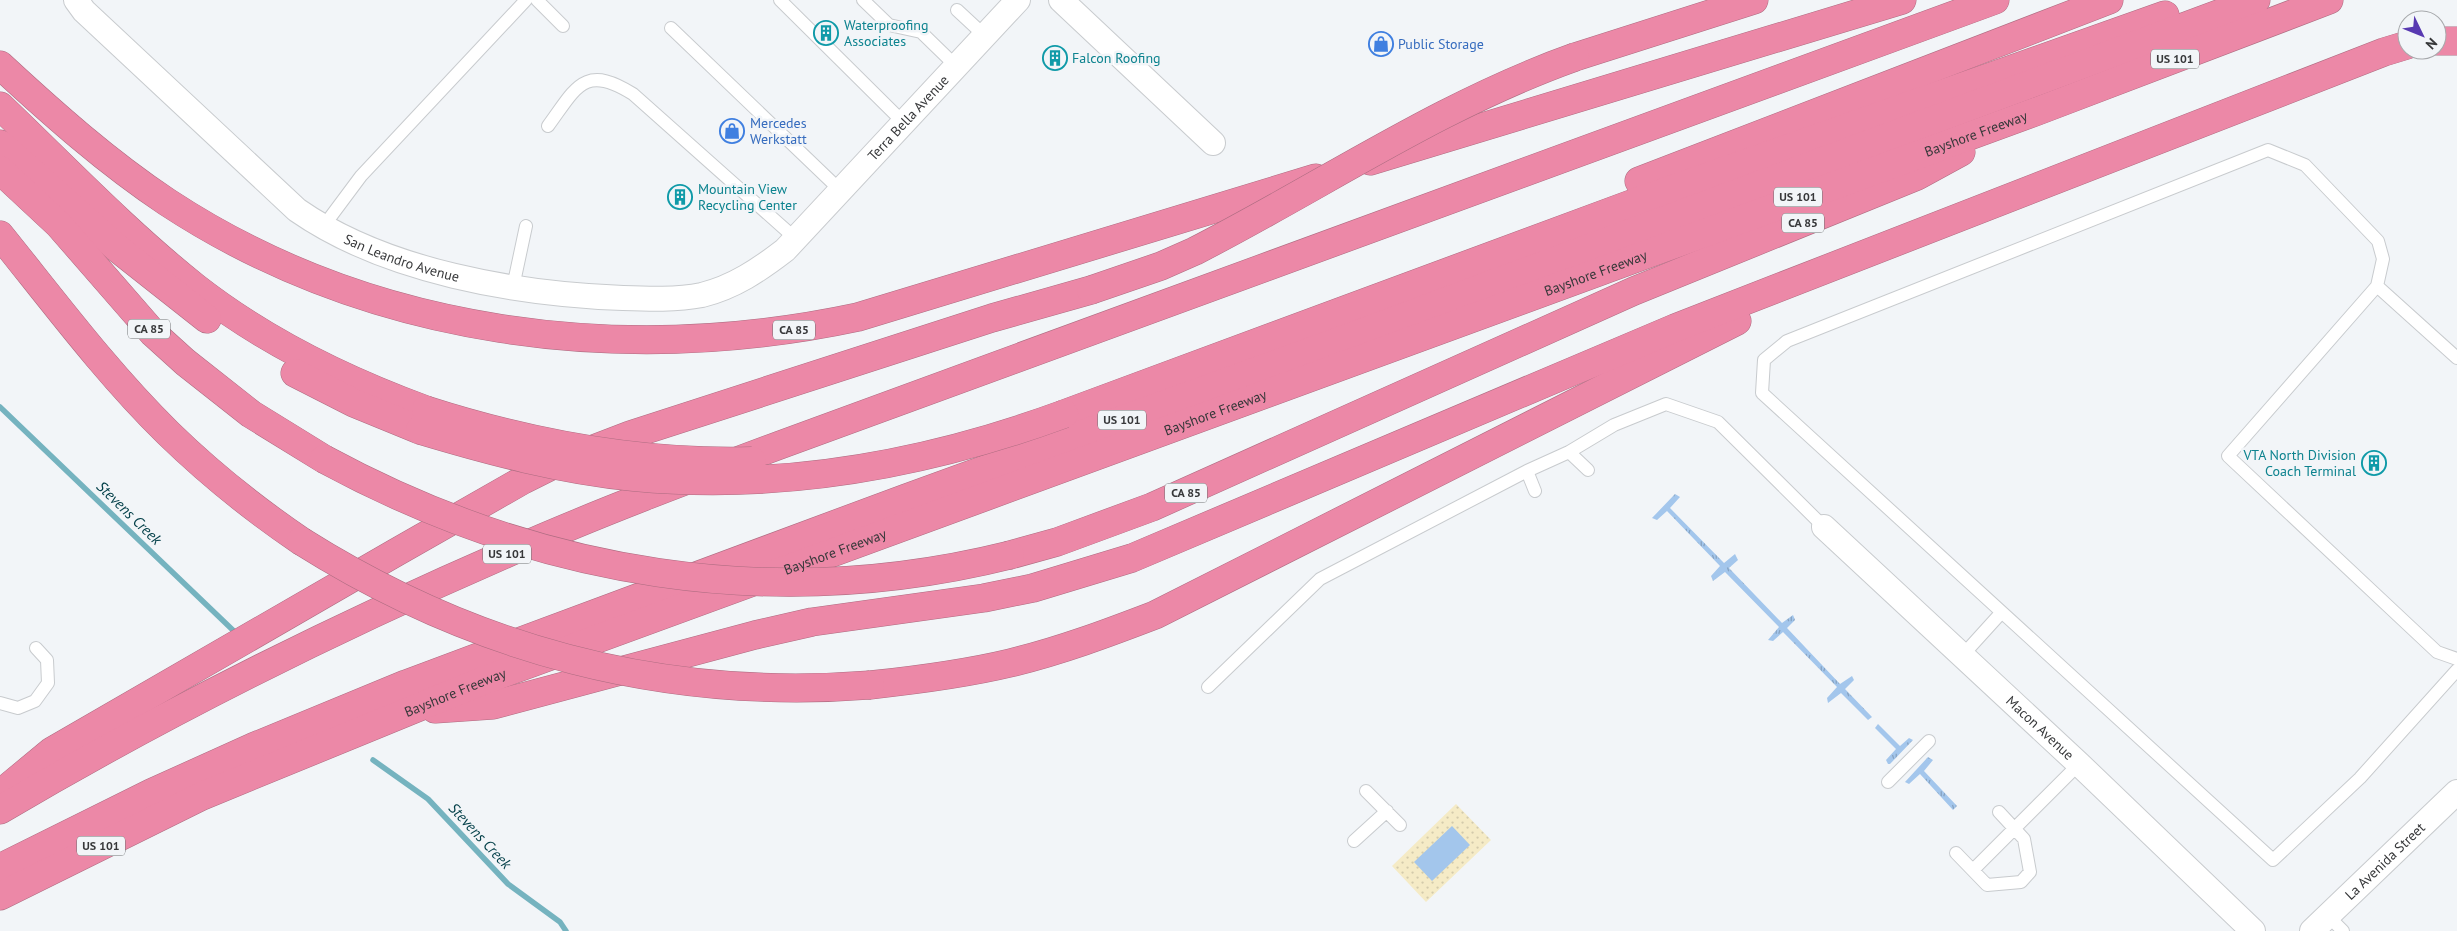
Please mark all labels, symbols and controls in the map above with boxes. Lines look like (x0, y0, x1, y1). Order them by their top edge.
north arrow (2397, 10, 2447, 60)
place label: Waterproofing Associates (844, 16, 929, 50)
building icon: Waterproofing Associates (813, 20, 839, 46)
shop icon: Public Storage (1368, 31, 1394, 57)
text: N (2422, 34, 2441, 53)
place label: Public Storage (1398, 35, 1484, 53)
building icon: Falcon Roofing (1042, 45, 1068, 71)
place label: Falcon Roofing (1072, 49, 1161, 67)
road number: US 101 (2151, 50, 2199, 68)
street label: Terra Bella Avenue (864, 71, 953, 165)
street label: Bayshore Freeway (1922, 106, 2030, 161)
place label: Mercedes Werkstatt (750, 114, 807, 148)
shop icon: Mercedes Werkstatt (719, 118, 745, 144)
place label: Mountain View Recycling Center (698, 180, 797, 214)
building icon: Mountain View Recycling Center (667, 184, 693, 210)
road number: US 101 (1774, 188, 1822, 206)
road number: CA 85 (1782, 214, 1824, 232)
street label: San Leandro Avenue (341, 230, 461, 286)
street label: Bayshore Freeway (1542, 246, 1650, 300)
road number: CA 85 (128, 320, 170, 338)
road number: CA 85 (773, 320, 815, 340)
street label: Bayshore Freeway (1161, 385, 1270, 439)
road number: US 101 (1098, 410, 1146, 430)
place label: VTA North Division Coach Terminal (2242, 446, 2356, 480)
building icon: VTA North Division Coach Terminal (2361, 450, 2387, 476)
water label: Stevens Creek (93, 477, 167, 549)
road number: CA 85 (1165, 483, 1207, 502)
street label: Bayshore Freeway (781, 525, 889, 579)
road number: US 101 (483, 544, 531, 564)
street label: Bayshore Freeway (402, 664, 509, 721)
street label: Macon Avenue (2002, 692, 2078, 764)
water label: Stevens Creek (445, 799, 517, 874)
street label: La Avenida Street (2341, 818, 2429, 904)
road number: US 101 (77, 836, 125, 856)

